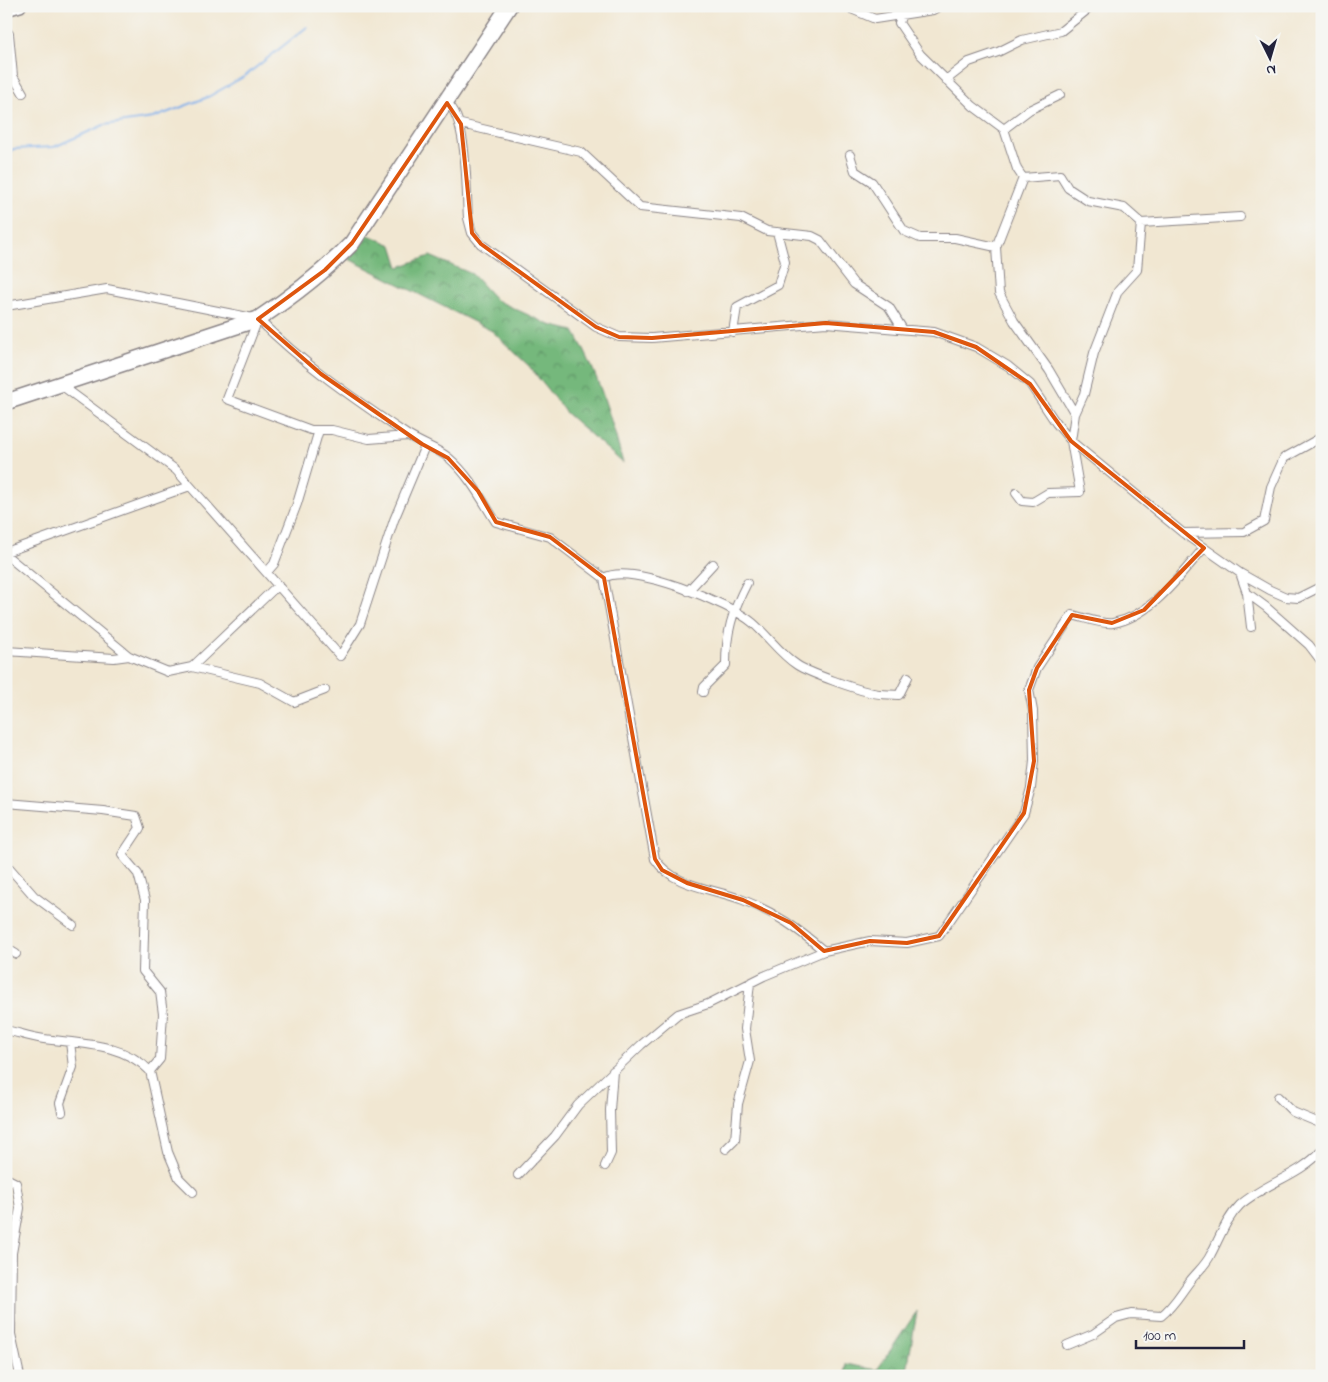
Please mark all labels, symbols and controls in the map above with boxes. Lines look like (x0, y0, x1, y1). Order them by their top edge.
north arrow (1246, 32, 1296, 82)
text: N (1265, 59, 1277, 80)
scale bar (1136, 1317, 1243, 1349)
text: 100 m (1143, 1325, 1176, 1347)

